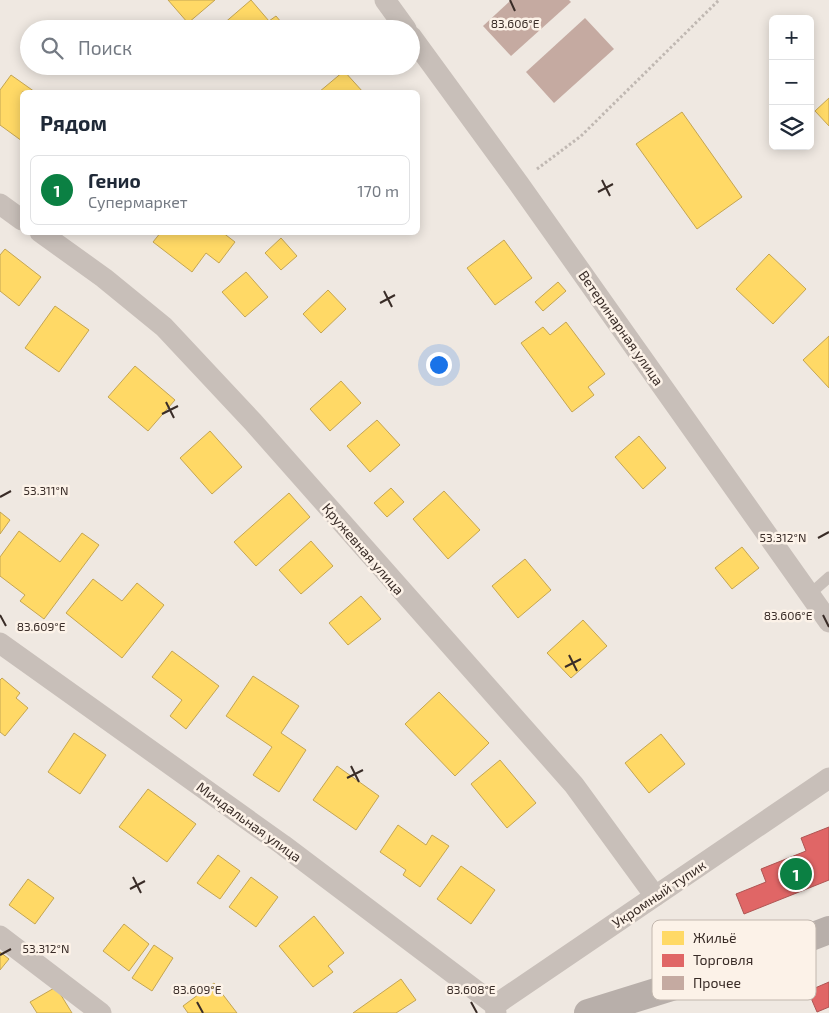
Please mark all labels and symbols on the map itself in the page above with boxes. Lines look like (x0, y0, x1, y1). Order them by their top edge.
text: 83.606°E (491, 16, 540, 30)
street label: Ветеринарная улица (575, 267, 667, 388)
your location (426, 352, 452, 378)
text: 53.311°N (24, 483, 68, 497)
street label: Кружевная улица (319, 499, 408, 598)
text: 53.312°N (760, 530, 806, 544)
text: 83.606°E (764, 608, 813, 622)
text: 83.609°E (17, 619, 66, 633)
street label: Миндальная улица (194, 778, 305, 865)
pin: 1 (780, 855, 812, 893)
street label: Укромный тупик (609, 856, 709, 931)
legend (652, 920, 816, 1000)
text: Жильё (693, 929, 737, 946)
text: 53.312°N (23, 941, 69, 955)
text: Торговля (693, 951, 753, 968)
text: Прочее (693, 974, 741, 991)
text: 83.609°E (173, 982, 222, 996)
text: 83.608°E (446, 982, 496, 996)

